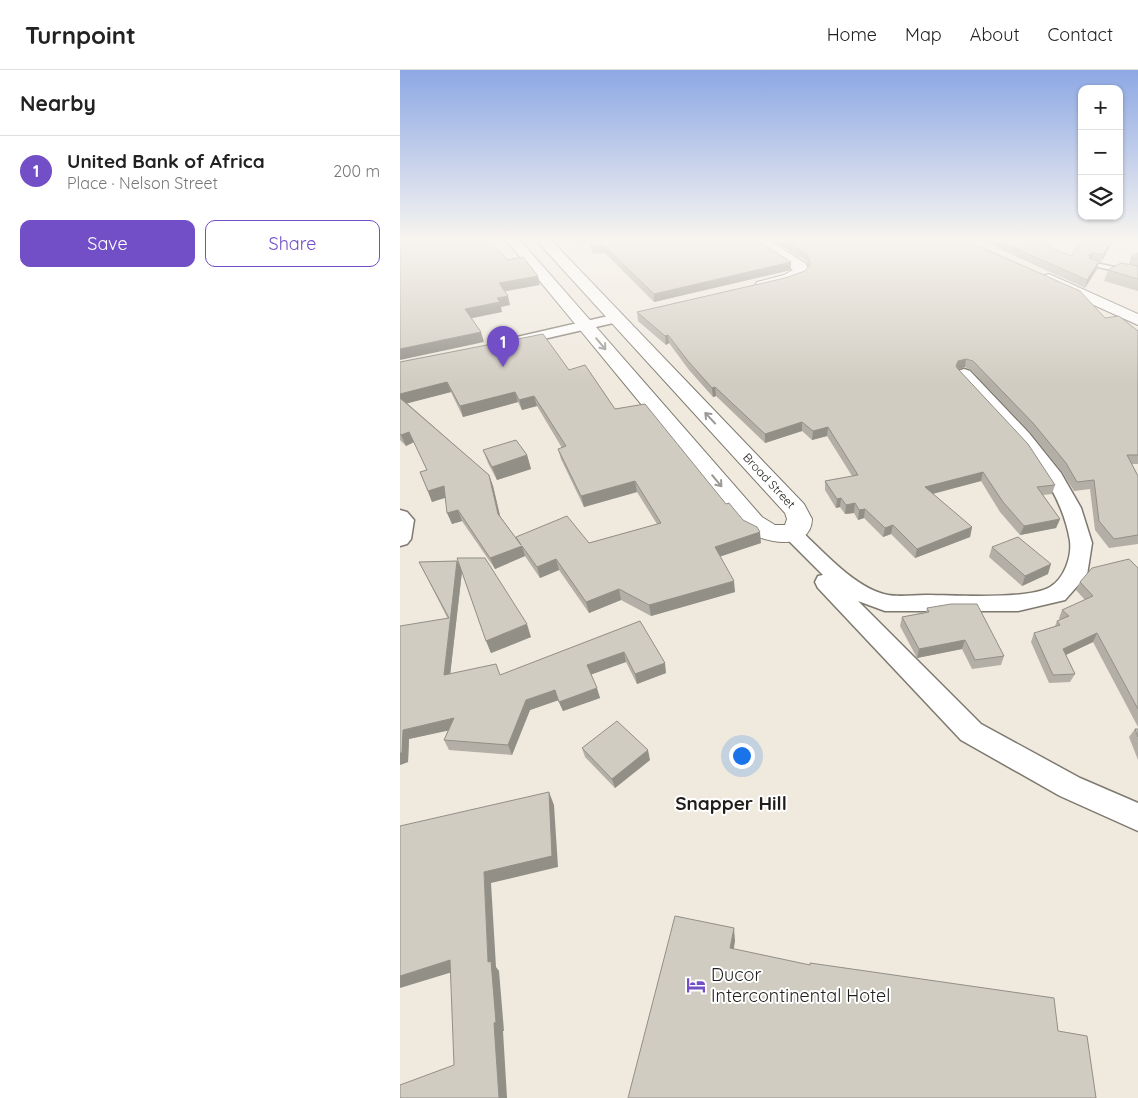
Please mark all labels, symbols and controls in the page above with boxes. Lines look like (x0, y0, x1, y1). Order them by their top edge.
text: Turnpoint (25, 20, 136, 50)
text: Home (827, 23, 877, 46)
text: Map (905, 23, 942, 46)
text: About (970, 23, 1020, 46)
text: Contact (1048, 23, 1113, 46)
map controls (1078, 85, 1123, 220)
button: + (1078, 85, 1123, 130)
text: Nearby (20, 90, 96, 116)
button: − (1078, 130, 1123, 175)
text: United Bank of Africa (67, 149, 265, 173)
text: 1 (33, 161, 39, 181)
text: 200 m (333, 161, 380, 181)
text: Place · Nelson Street (67, 173, 218, 193)
button: layers (1078, 175, 1123, 220)
button: Save (20, 220, 195, 267)
button: Share (205, 220, 380, 267)
pin: 1 (487, 326, 519, 367)
one-way arrow (595, 338, 606, 351)
one-way arrow (704, 412, 716, 425)
street label: Broad Street (740, 450, 799, 511)
one-way arrow (711, 475, 723, 488)
your location (729, 743, 755, 769)
district label: Snapper Hill (675, 791, 787, 815)
place label: Ducor Intercontinental Hotel (711, 963, 890, 1007)
hotel icon: Ducor Intercontinental Hotel (685, 974, 707, 996)

